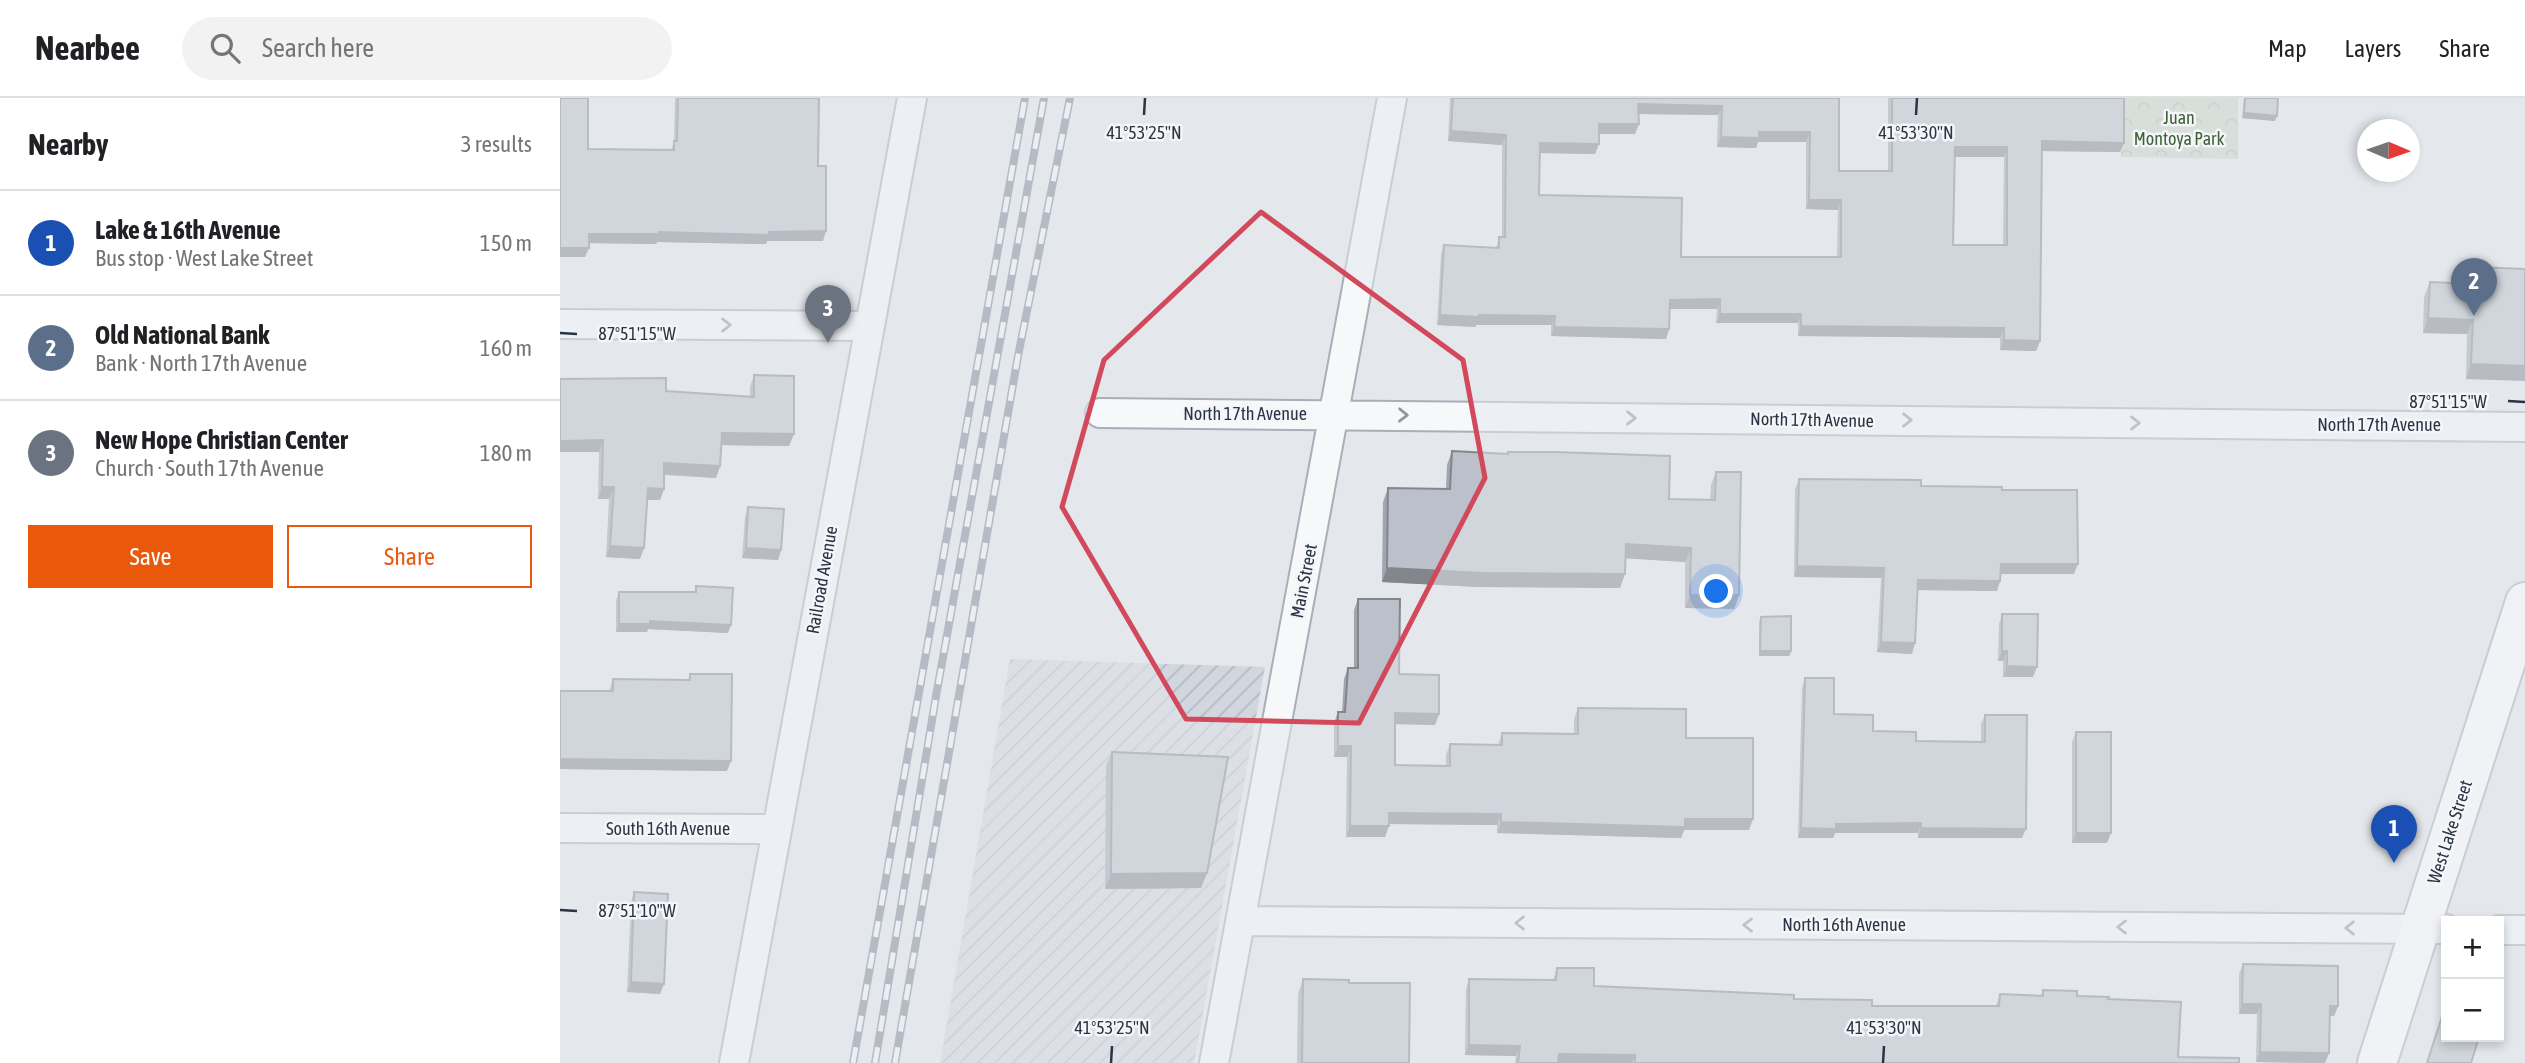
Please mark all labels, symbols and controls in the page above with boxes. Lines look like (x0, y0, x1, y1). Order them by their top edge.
search box (182, 17, 672, 80)
text: Nearbee (35, 29, 140, 67)
icon: search (206, 29, 244, 67)
text: Search here (262, 33, 374, 63)
text: Map (2268, 35, 2307, 62)
text: Layers (2345, 35, 2401, 62)
text: Share (2439, 35, 2490, 62)
park label: Juan Montoya Park (2134, 107, 2224, 149)
north arrow (2357, 119, 2420, 182)
text: 41°53'25"N (1106, 122, 1182, 143)
text: 41°53'30"N (1878, 122, 1954, 143)
text: Nearby (28, 127, 108, 161)
text: 3 results (461, 131, 532, 157)
text: Lake & 16th Avenue (95, 215, 281, 245)
text: 1 (46, 230, 56, 256)
text: 150 m (480, 230, 532, 256)
text: Bus stop · West Lake Street (95, 245, 313, 271)
pin: 2 (2451, 258, 2497, 316)
pin: 3 (805, 285, 851, 343)
one-way arrow (721, 317, 732, 333)
text: Old National Bank (95, 320, 269, 350)
text: 87°51'15"W (598, 323, 676, 344)
text: 2 (46, 335, 56, 361)
text: 160 m (480, 335, 532, 361)
text: Bank · North 17th Avenue (95, 350, 307, 376)
text: 87°51'15"W (2409, 391, 2487, 412)
street label: North 17th Avenue (1183, 403, 1307, 424)
one-way arrow (1398, 408, 1409, 423)
street label: North 17th Avenue (1750, 408, 1874, 431)
one-way arrow (1626, 410, 1637, 426)
one-way arrow (1902, 413, 1913, 428)
street label: North 17th Avenue (2317, 414, 2441, 435)
one-way arrow (2130, 415, 2141, 430)
text: New Hope Christian Center (95, 425, 348, 455)
text: 3 (46, 440, 56, 466)
text: 180 m (480, 440, 532, 466)
text: Church · South 17th Avenue (95, 455, 324, 481)
street label: Railroad Avenue (802, 524, 841, 636)
button: Save (28, 525, 273, 588)
button: Share (287, 525, 532, 588)
street label: Main Street (1286, 542, 1321, 620)
your location (1699, 574, 1733, 608)
street label: West Lake Street (2423, 777, 2476, 886)
pin: 1 (2371, 805, 2417, 863)
street label: South 16th Avenue (606, 818, 730, 839)
text: 87°51'10"W (598, 900, 676, 921)
street label: North 16th Avenue (1782, 914, 1906, 935)
one-way arrow (1515, 915, 1525, 931)
map controls (2441, 916, 2504, 1042)
button: + (2441, 916, 2504, 979)
one-way arrow (1742, 917, 1753, 932)
one-way arrow (2117, 919, 2127, 935)
one-way arrow (2344, 920, 2355, 936)
button: − (2441, 979, 2504, 1042)
text: 41°53'25"N (1074, 1017, 1150, 1038)
text: 41°53'30"N (1846, 1017, 1922, 1038)

